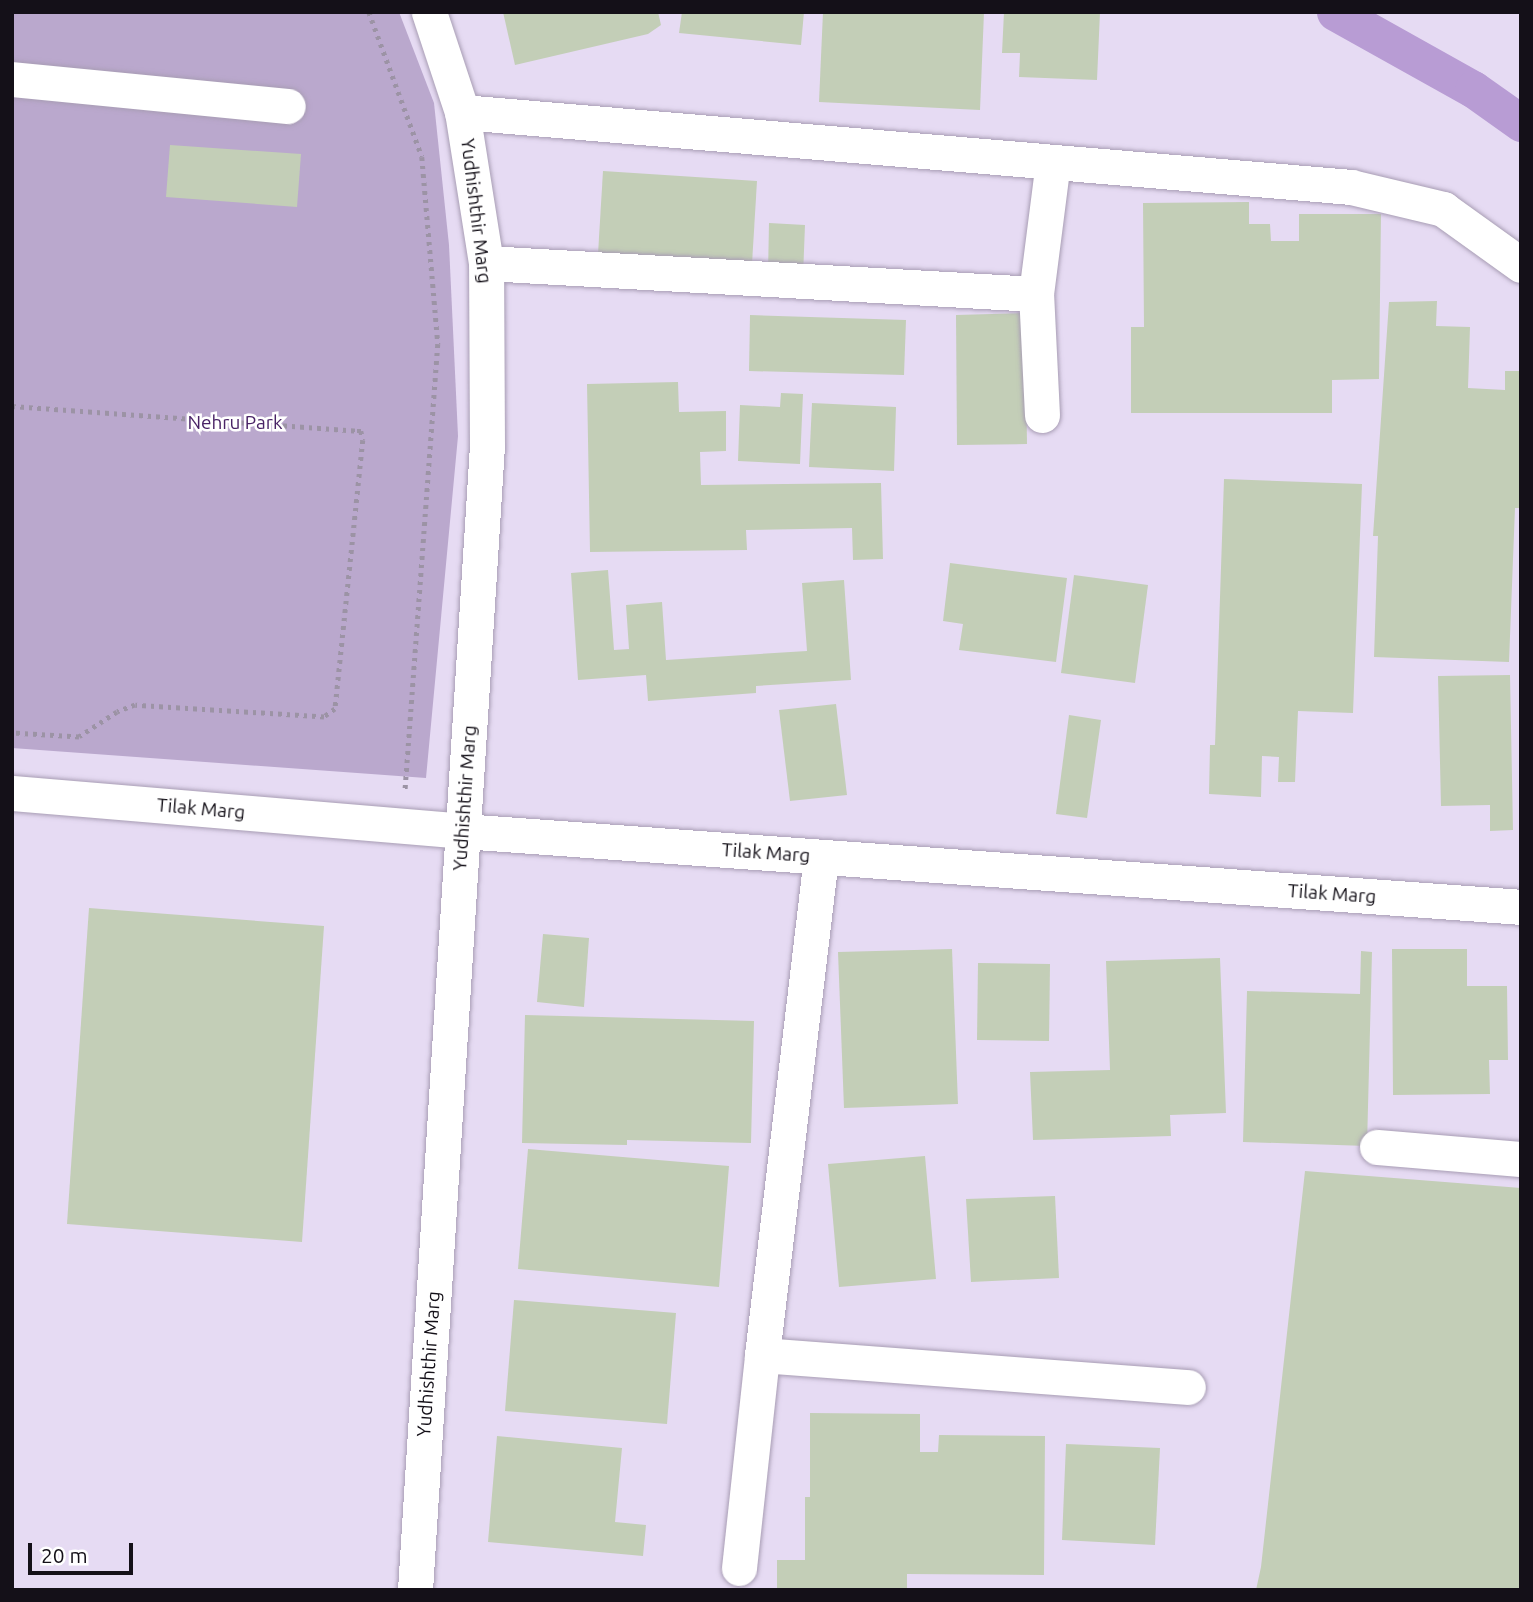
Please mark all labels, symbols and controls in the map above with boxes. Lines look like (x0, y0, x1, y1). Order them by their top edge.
street label: Yudhishthir Marg (456, 137, 496, 285)
park label: Nehru Park (187, 412, 283, 434)
street label: Yudhishthir Marg (449, 724, 481, 872)
street label: Tilak Marg (156, 794, 246, 824)
street label: Tilak Marg (721, 839, 811, 867)
street label: Tilak Marg (1287, 880, 1377, 908)
street label: Yudhishthir Marg (413, 1290, 445, 1438)
scale bar (32, 1528, 136, 1572)
text: 20 m (41, 1543, 88, 1567)

